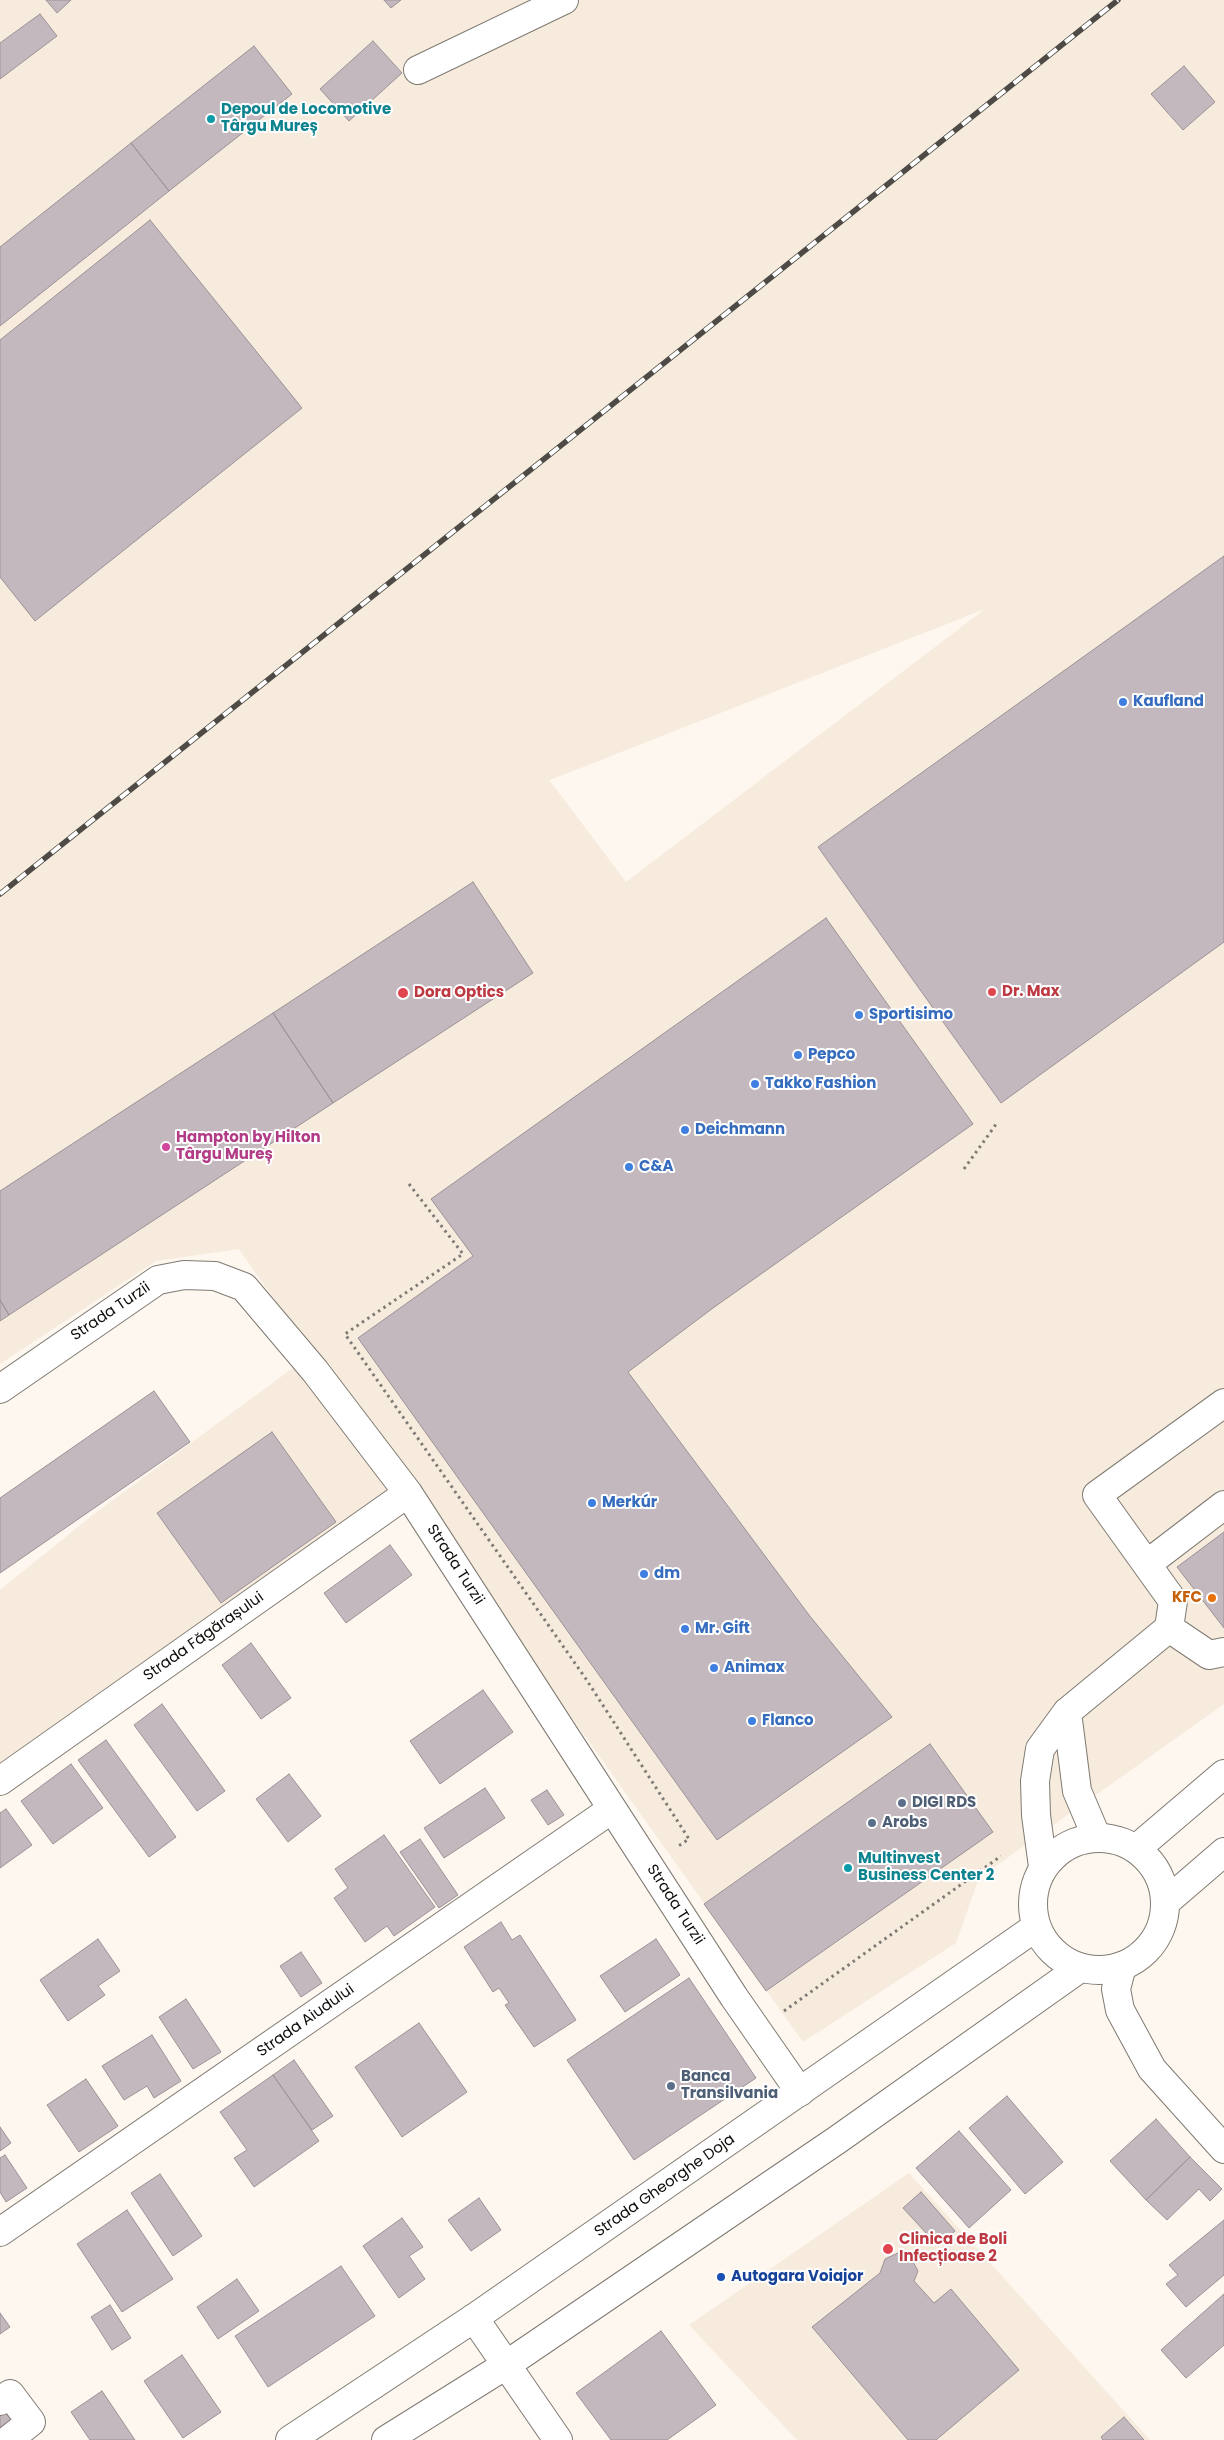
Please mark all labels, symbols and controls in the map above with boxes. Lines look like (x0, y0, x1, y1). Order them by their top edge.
place label: Depoul de Locomotive Târgu Mureș (221, 101, 391, 136)
marker: Depoul de Locomotive Târgu Mureș (205, 113, 217, 125)
place label: Kaufland (1133, 693, 1204, 711)
marker: Kaufland (1117, 696, 1129, 708)
place label: Dr. Max (1002, 983, 1060, 1001)
place label: Dora Optics (414, 984, 504, 1002)
marker: Dora Optics (396, 986, 410, 1000)
marker: Dr. Max (986, 986, 998, 998)
place label: Sportisimo (869, 1006, 953, 1024)
marker: Sportisimo (853, 1009, 865, 1021)
place label: Pepco (808, 1046, 855, 1064)
marker: Pepco (792, 1049, 804, 1061)
place label: Takko Fashion (765, 1075, 876, 1093)
marker: Takko Fashion (749, 1078, 761, 1090)
place label: Deichmann (695, 1121, 785, 1139)
marker: Deichmann (679, 1124, 691, 1136)
place label: Hampton by Hilton Târgu Mureș (176, 1129, 321, 1164)
marker: Hampton by Hilton Târgu Mureș (160, 1141, 172, 1153)
place label: C&A (639, 1158, 673, 1176)
marker: C&A (623, 1161, 635, 1173)
street label: Strada Turzii (68, 1279, 154, 1345)
place label: Merkúr (602, 1494, 657, 1512)
marker: Merkúr (586, 1497, 598, 1509)
street label: Strada Turzii (422, 1522, 488, 1608)
place label: dm (654, 1565, 680, 1583)
marker: dm (638, 1568, 650, 1580)
street label: Strada Făgărașului (141, 1589, 267, 1685)
place label: KFC (1172, 1589, 1202, 1607)
marker: KFC (1206, 1592, 1218, 1604)
place label: Mr. Gift (695, 1620, 750, 1638)
marker: Mr. Gift (679, 1623, 691, 1635)
place label: Animax (724, 1659, 784, 1677)
marker: Animax (708, 1662, 720, 1674)
place label: Flanco (762, 1712, 814, 1730)
marker: Flanco (746, 1715, 758, 1727)
place label: DIGI RDS (912, 1794, 976, 1812)
marker: DIGI RDS (896, 1797, 908, 1809)
place label: Arobs (882, 1814, 928, 1832)
marker: Arobs (866, 1817, 878, 1829)
place label: Multinvest Business Center 2 (858, 1850, 994, 1885)
street label: Strada Turzii (642, 1862, 708, 1948)
marker: Multinvest Business Center 2 (842, 1862, 854, 1874)
street label: Strada Aiudului (254, 1981, 358, 2061)
place label: Banca Transilvania (681, 2068, 778, 2103)
marker: Banca Transilvania (665, 2080, 677, 2092)
street label: Strada Gheorghe Doja (591, 2131, 739, 2241)
place label: Clinica de Boli Infecțioase 2 (899, 2231, 1007, 2266)
marker: Clinica de Boli Infecțioase 2 (881, 2242, 895, 2256)
place label: Autogara Voiajor (731, 2268, 863, 2286)
marker: Autogara Voiajor (715, 2271, 727, 2283)

